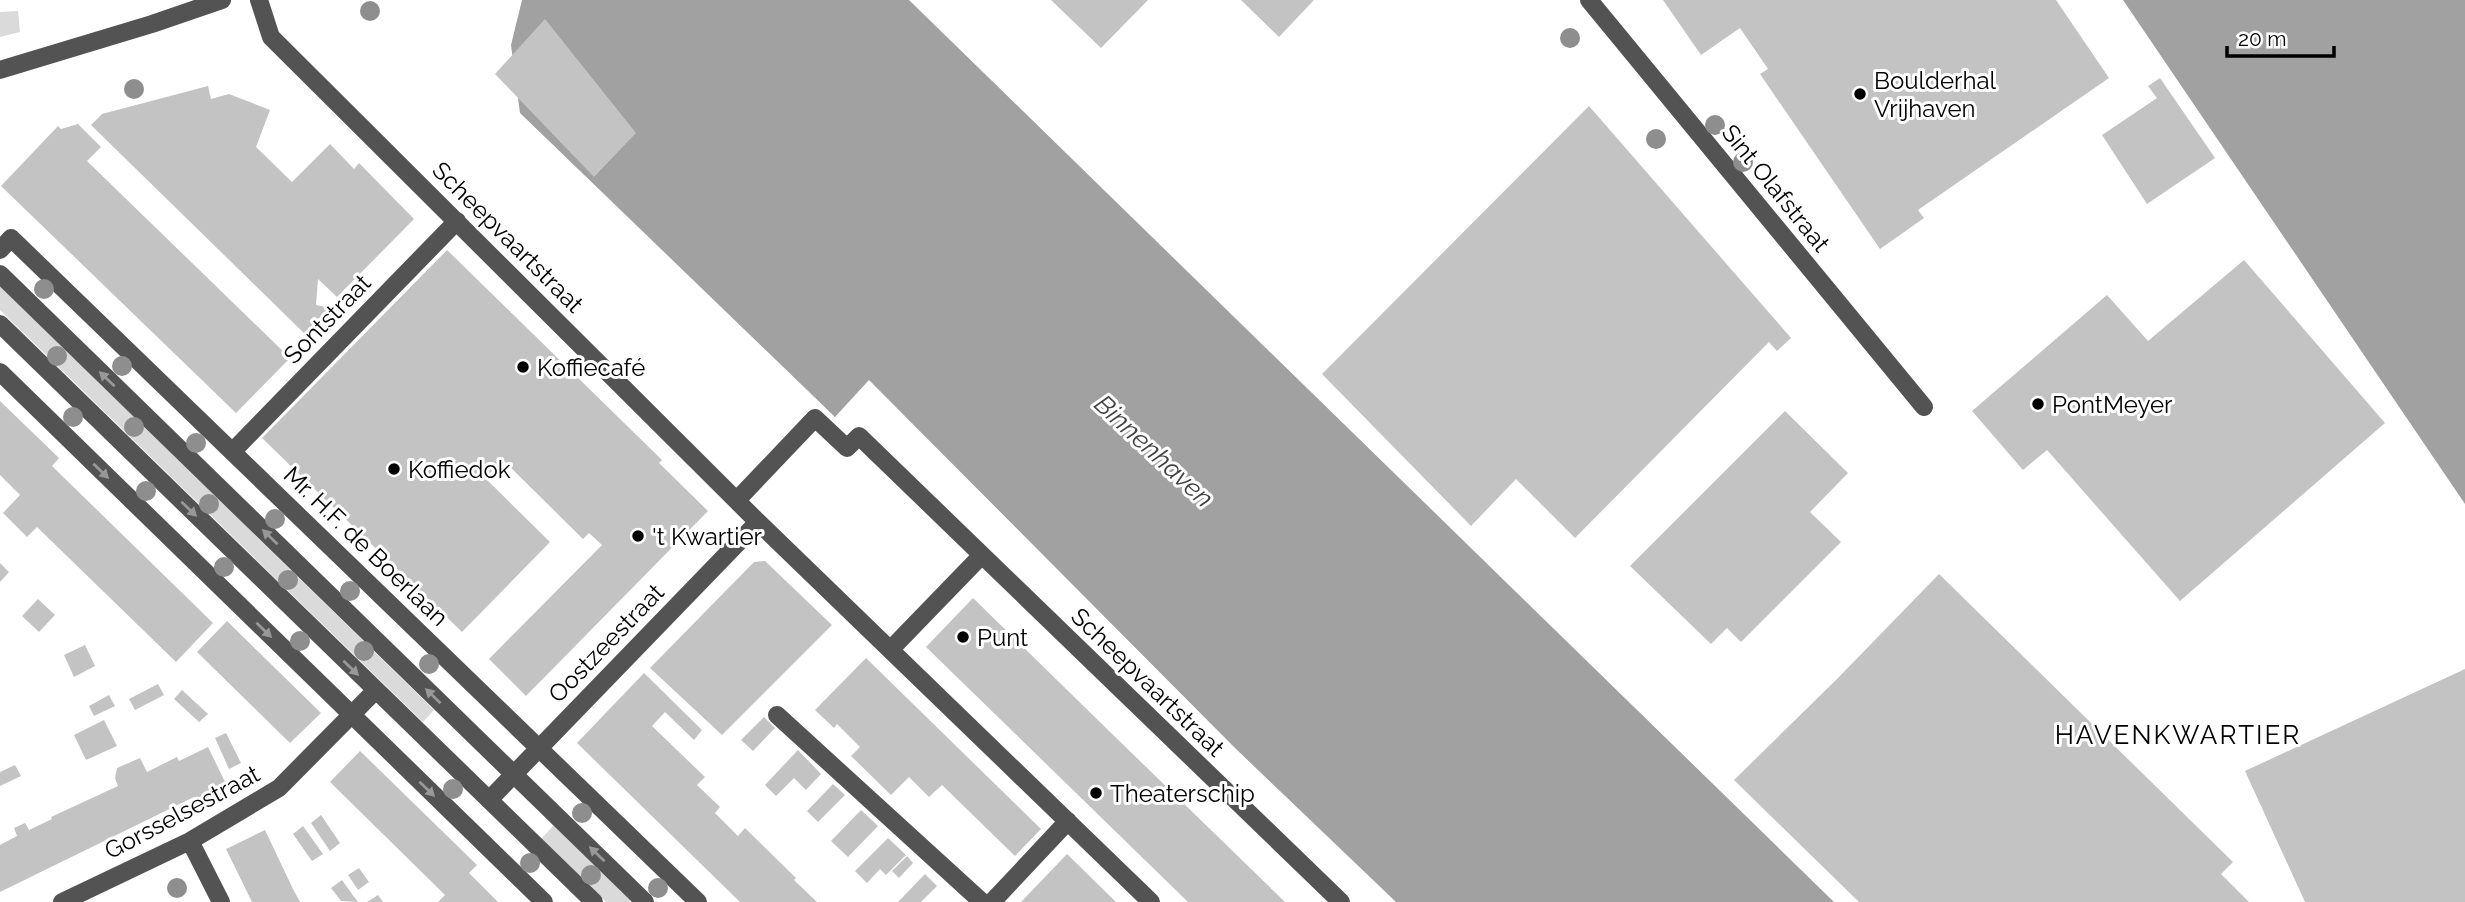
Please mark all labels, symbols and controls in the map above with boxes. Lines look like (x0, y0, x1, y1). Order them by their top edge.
scale bar (2227, 14, 2334, 58)
text: 20 m (2238, 26, 2286, 51)
place label: Boulderhal Vrijhaven (1874, 66, 1997, 123)
marker: Boulderhal Vrijhaven (1852, 86, 1868, 102)
street label: Sint Olafstraat (1716, 118, 1836, 258)
street label: Scheepvaartstraat (427, 156, 589, 318)
street label: Sontstraat (277, 268, 377, 370)
place label: Koffiecafé (537, 353, 645, 382)
marker: Koffiecafé (515, 359, 531, 375)
one-way arrow (99, 370, 116, 387)
water label: Binnenhaven (1089, 389, 1219, 513)
place label: PontMeyer (2052, 390, 2173, 419)
marker: PontMeyer (2030, 396, 2046, 412)
place label: Koffiedok (408, 455, 511, 484)
street label: Mr. H.F. de Boerlaan (278, 460, 454, 632)
marker: Koffiedok (386, 461, 402, 477)
one-way arrow (93, 463, 110, 480)
one-way arrow (180, 500, 197, 516)
place label: 't Kwartier (652, 522, 763, 551)
marker: 't Kwartier (630, 528, 646, 544)
one-way arrow (262, 529, 279, 546)
street label: Oostzeestraat (542, 578, 670, 708)
street label: Scheepvaartstraat (1065, 602, 1231, 762)
one-way arrow (256, 622, 272, 638)
place label: Punt (977, 623, 1028, 652)
marker: Punt (955, 629, 971, 645)
one-way arrow (343, 659, 360, 676)
one-way arrow (425, 687, 442, 704)
district label: HAVENKWARTIER (2055, 720, 2301, 750)
street label: Gorsselsestraat (99, 759, 265, 865)
place label: Theaterschip (1110, 779, 1255, 808)
one-way arrow (418, 780, 435, 796)
marker: Theaterschip (1088, 785, 1104, 801)
one-way arrow (588, 846, 605, 863)

